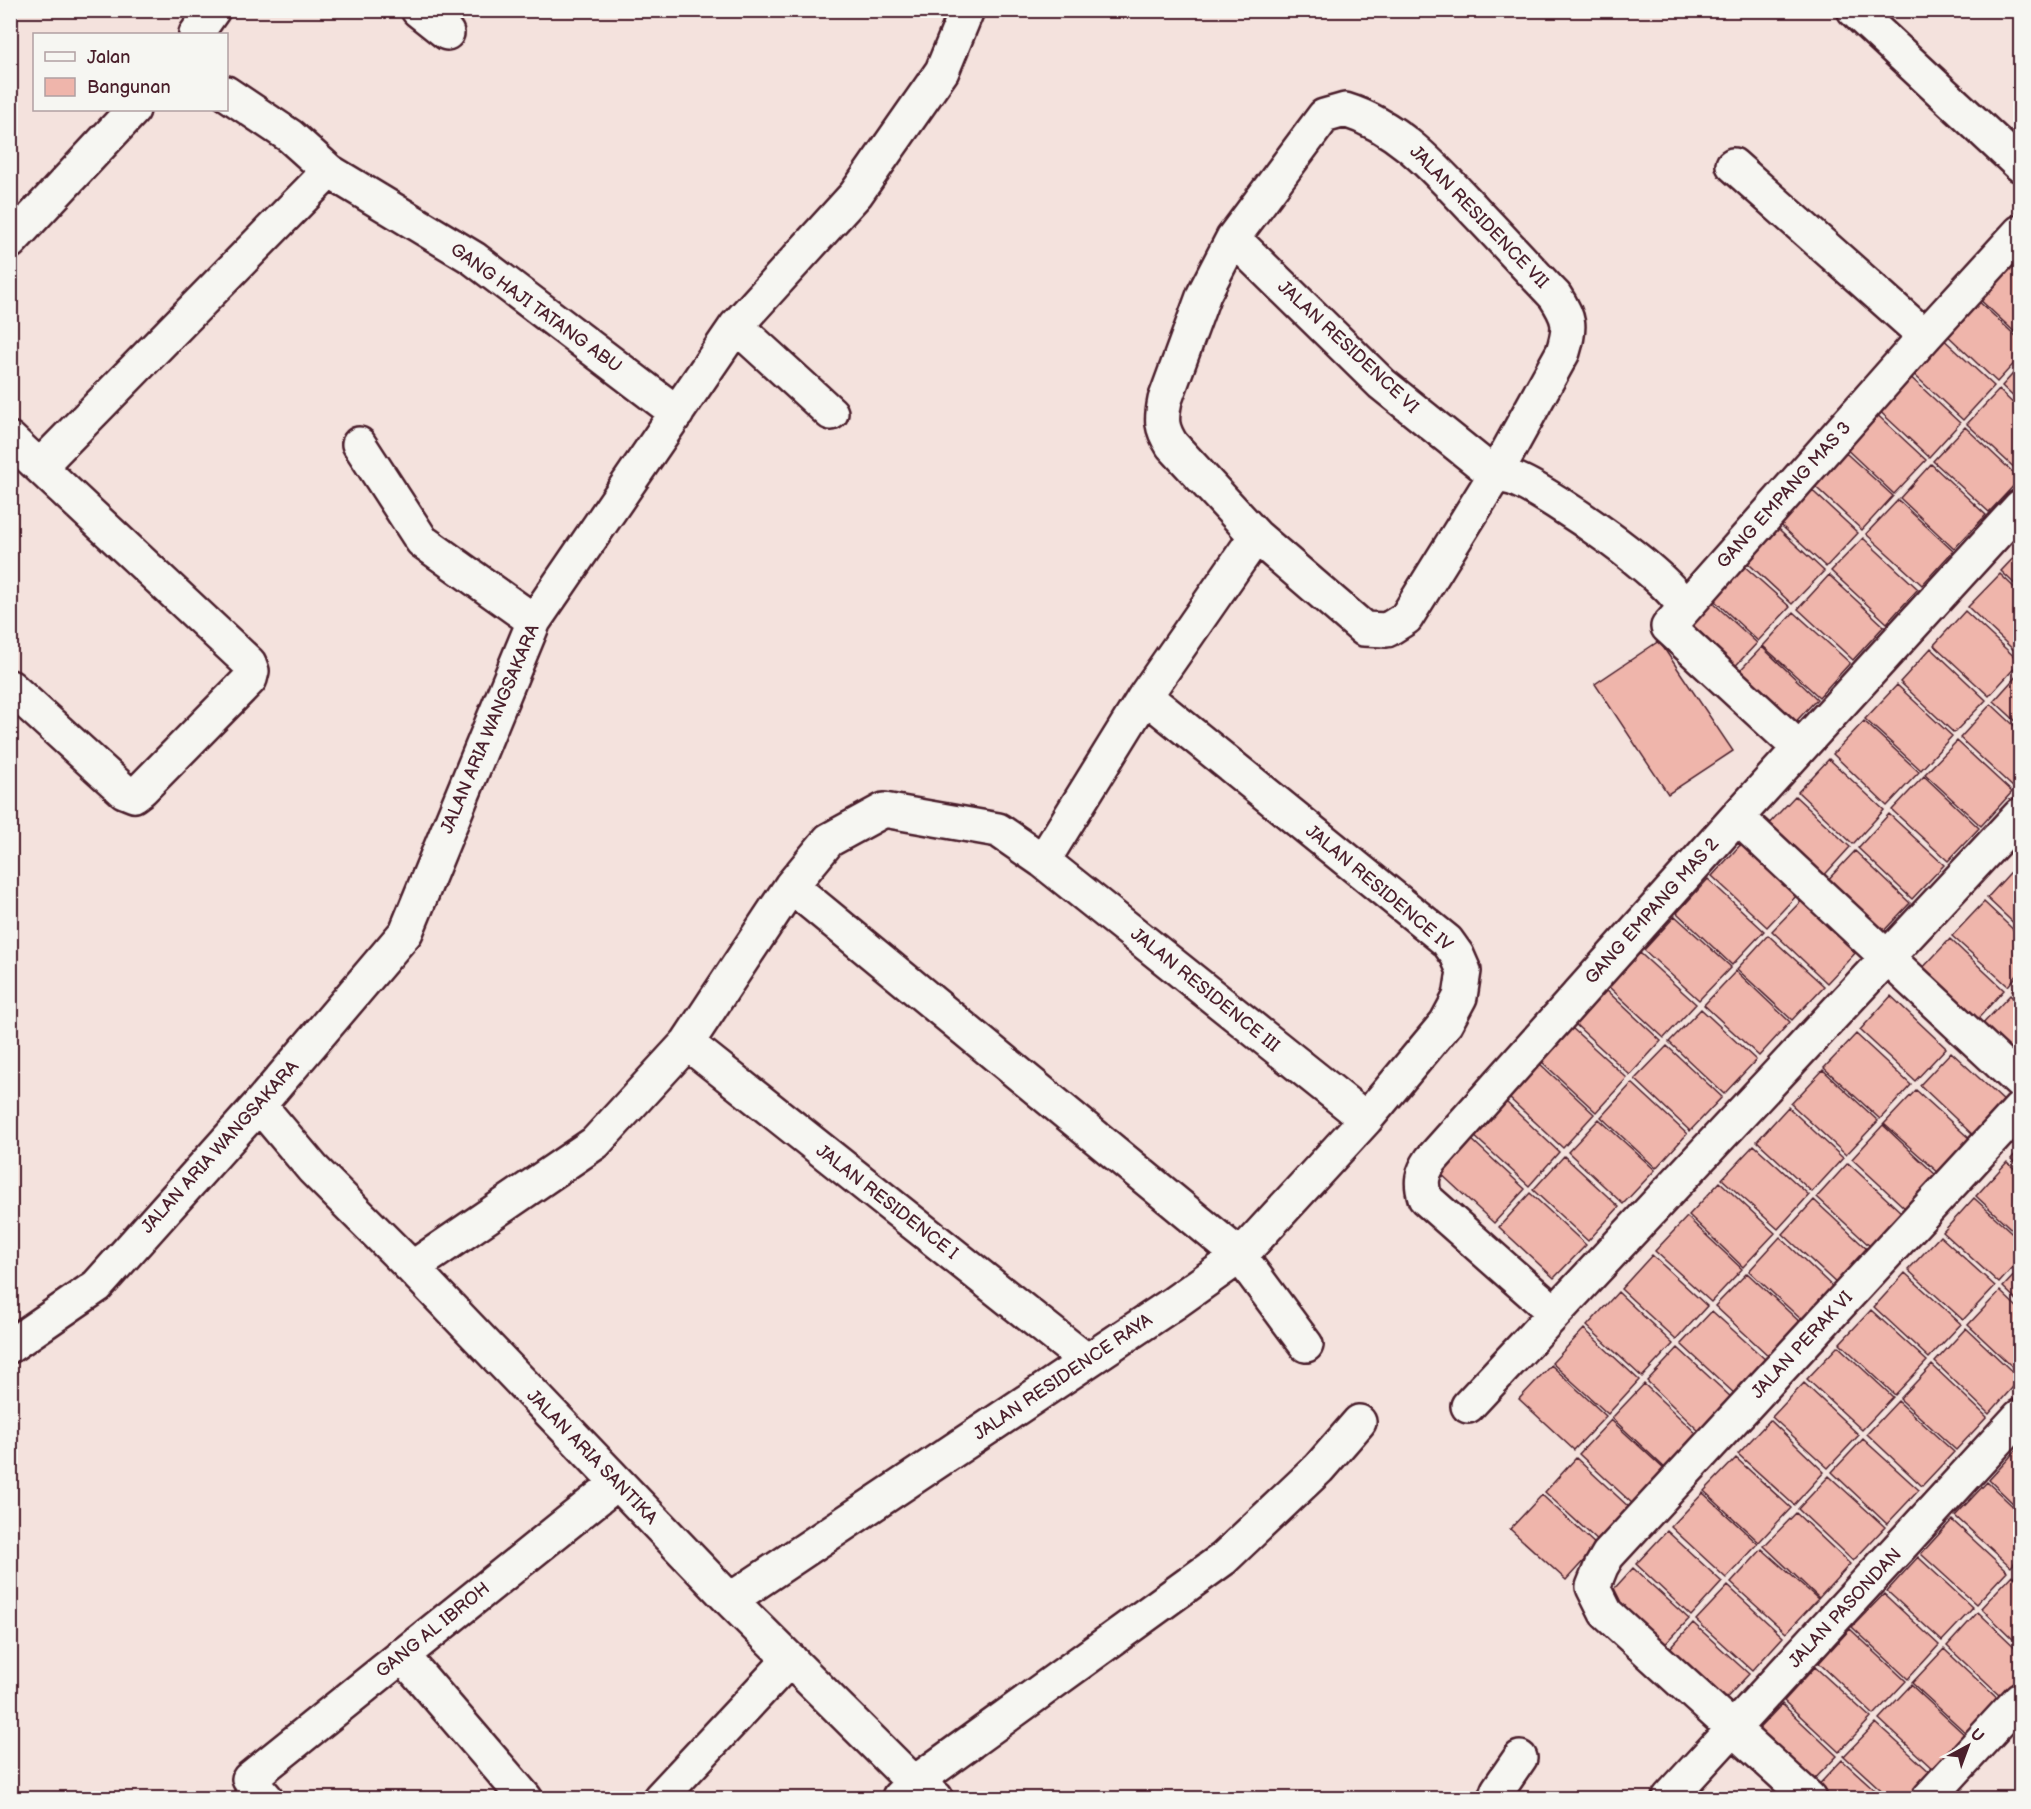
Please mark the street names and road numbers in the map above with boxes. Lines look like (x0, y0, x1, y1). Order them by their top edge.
street label: JALAN RESIDENCE VII (1405, 141, 1553, 293)
street label: GANG HAJI TATANG ABU (446, 239, 626, 377)
street label: JALAN RESIDENCE VI (1273, 276, 1423, 418)
street label: GANG EMPANG MAS 3 (1713, 417, 1855, 573)
street label: JALAN ARIA WANGSAKARA (436, 621, 544, 837)
street label: JALAN RESIDENCE IV (1301, 820, 1457, 956)
street label: GANG EMPANG MAS 2 (1581, 833, 1723, 988)
street label: JALAN RESIDENCE III (1126, 924, 1284, 1056)
street label: JALAN ARIA WANGSAKARA (137, 1056, 303, 1238)
street label: JALAN RESIDENCE I (812, 1140, 962, 1264)
street label: JALAN PERAK VI (1747, 1287, 1857, 1403)
street label: JALAN RESIDENCE RAYA (970, 1309, 1156, 1445)
street label: JALAN ARIA SANTIKA (522, 1385, 662, 1529)
street label: JALAN PASONDAN (1784, 1544, 1906, 1672)
street label: GANG AL IBROH (372, 1578, 494, 1682)

